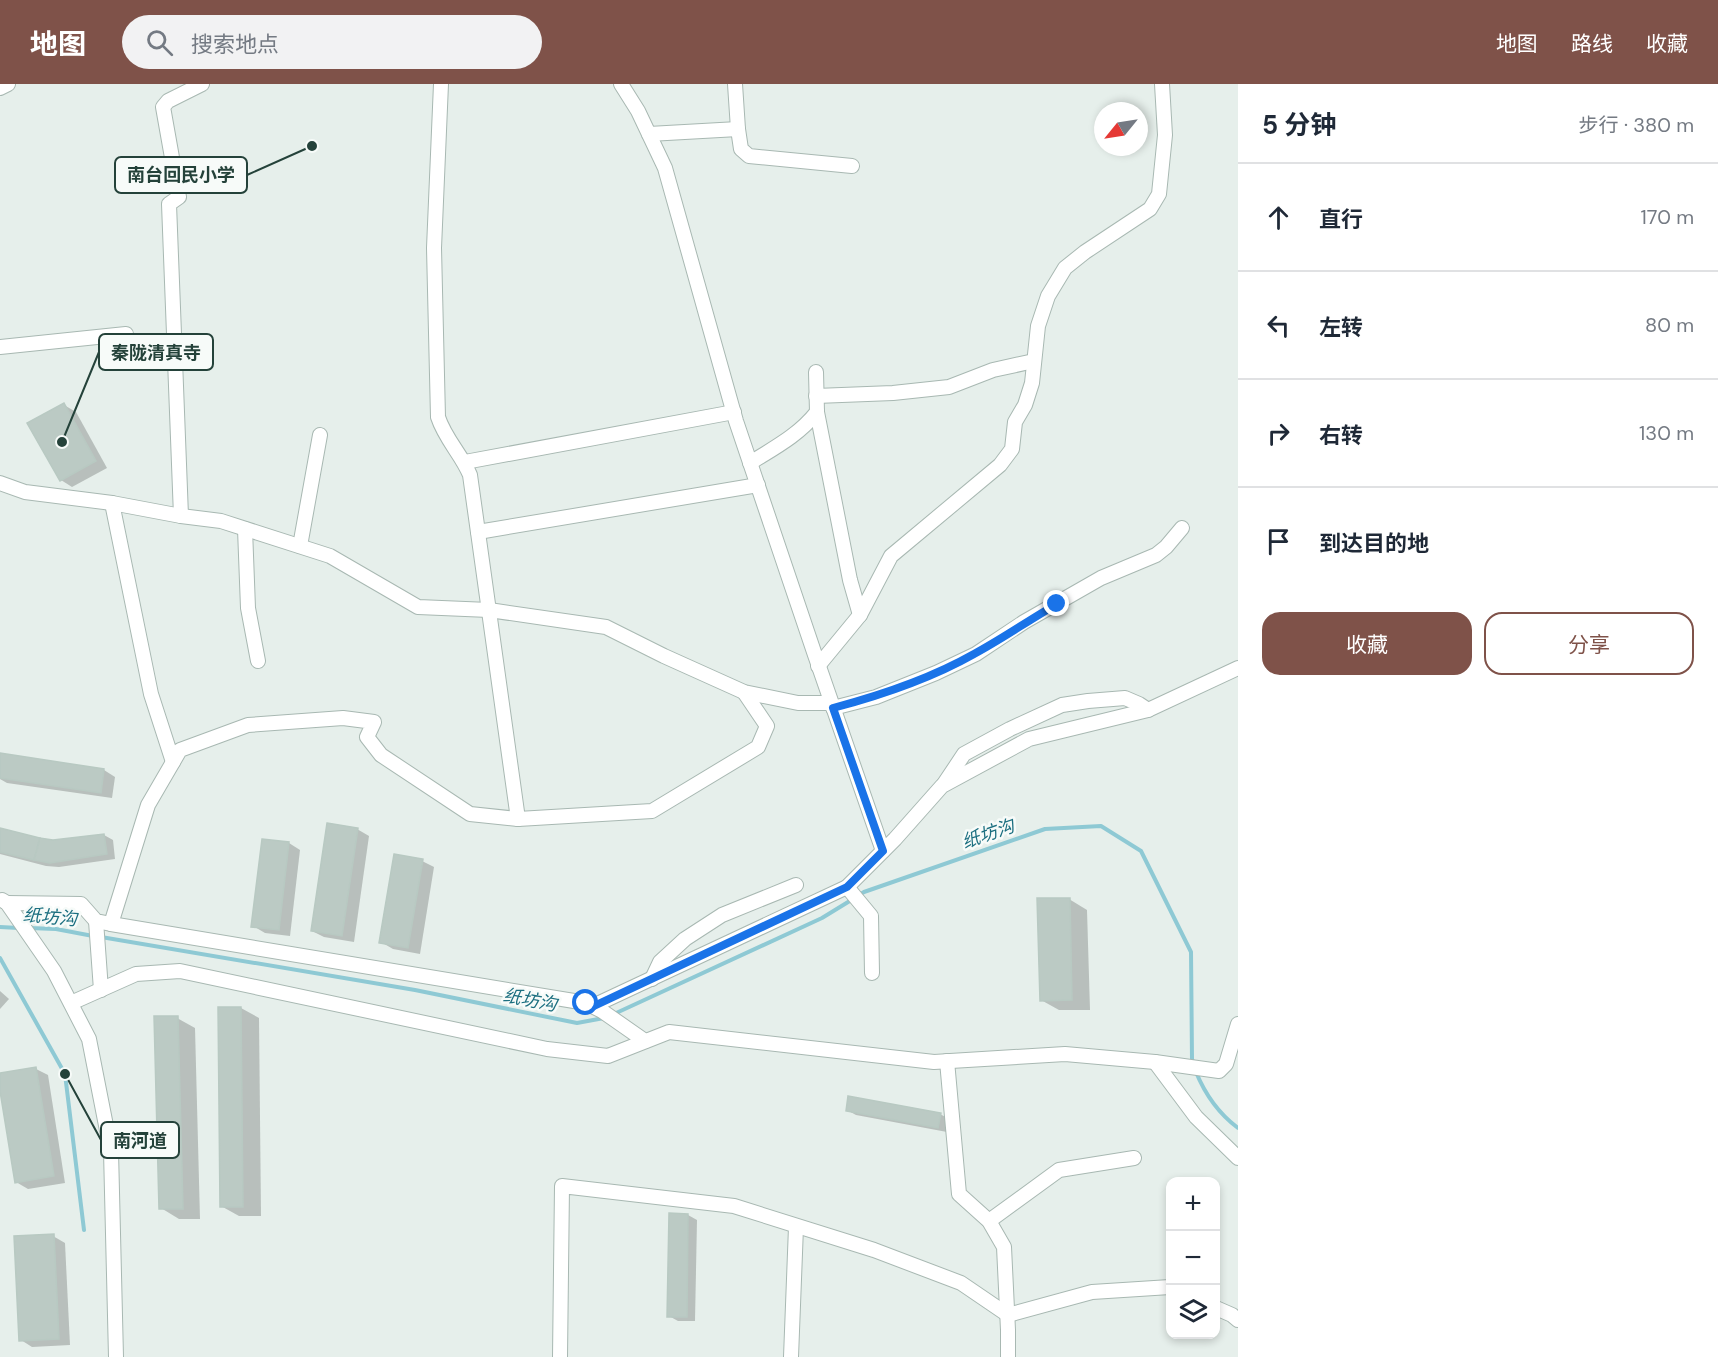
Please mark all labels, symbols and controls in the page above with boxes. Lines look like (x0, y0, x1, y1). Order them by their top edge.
search box (122, 15, 542, 69)
text: 地图 (30, 26, 86, 63)
icon: search (143, 26, 176, 59)
text: 搜索地点 (191, 30, 279, 59)
text: 地图 (1496, 30, 1538, 58)
text: 路线 (1571, 30, 1613, 58)
text: 收藏 (1646, 30, 1688, 58)
north arrow (1094, 102, 1148, 156)
text: 5 分钟 (1262, 108, 1336, 142)
text: 步行 · 380 m (1579, 112, 1694, 138)
callout: 南台回民小学 (115, 157, 247, 193)
text: 南台回民小学 (127, 163, 235, 187)
icon: ahead (1262, 201, 1295, 234)
text: 170 m (1641, 204, 1694, 230)
text: 直行 (1319, 205, 1363, 234)
icon: left (1262, 309, 1295, 342)
text: 80 m (1645, 312, 1694, 338)
text: 左转 (1319, 313, 1363, 342)
callout: 秦陇清真寺 (99, 334, 213, 370)
text: 秦陇清真寺 (111, 341, 201, 365)
icon: right (1262, 417, 1295, 450)
text: 130 m (1639, 420, 1694, 446)
text: 右转 (1319, 421, 1363, 450)
icon: arrive (1262, 525, 1295, 558)
text: 到达目的地 (1319, 529, 1429, 558)
route end (1043, 590, 1069, 616)
button: 收藏 (1262, 612, 1472, 675)
button: 分享 (1484, 612, 1694, 675)
water label: 纸坊沟 (959, 813, 1019, 854)
water label: 纸坊沟 (22, 903, 80, 931)
water label: 纸坊沟 (501, 983, 561, 1017)
route start (572, 989, 598, 1015)
callout: 南河道 (101, 1122, 179, 1158)
text: 南河道 (113, 1129, 167, 1153)
map controls (1166, 1177, 1220, 1339)
button: + (1166, 1177, 1220, 1231)
button: − (1166, 1231, 1220, 1285)
button: layers (1166, 1285, 1220, 1339)

